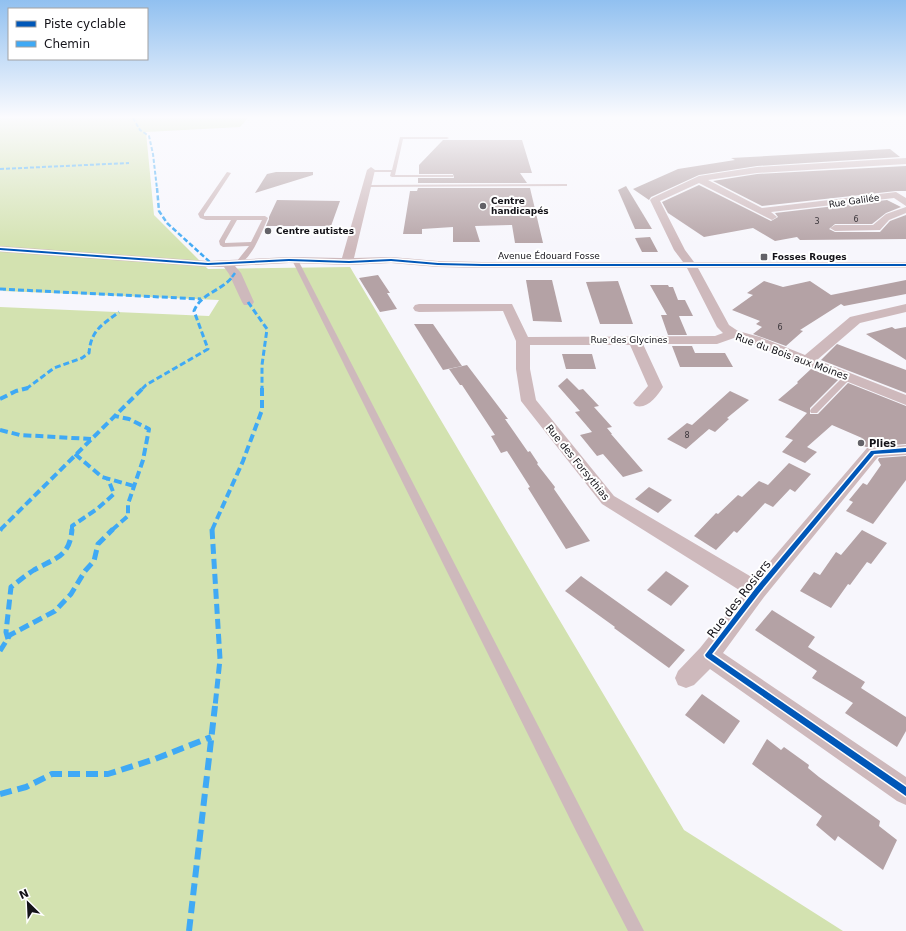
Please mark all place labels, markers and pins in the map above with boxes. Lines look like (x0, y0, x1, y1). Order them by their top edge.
place label: Centre handicapés (491, 196, 549, 216)
marker: Centre handicapés (478, 201, 488, 211)
marker: Centre autistes (263, 226, 273, 236)
place label: Centre autistes (276, 226, 354, 236)
marker: Fosses Rouges (759, 252, 769, 262)
place label: Fosses Rouges (772, 252, 847, 262)
marker: Plies (856, 438, 866, 448)
place label: Plies (869, 438, 896, 449)

